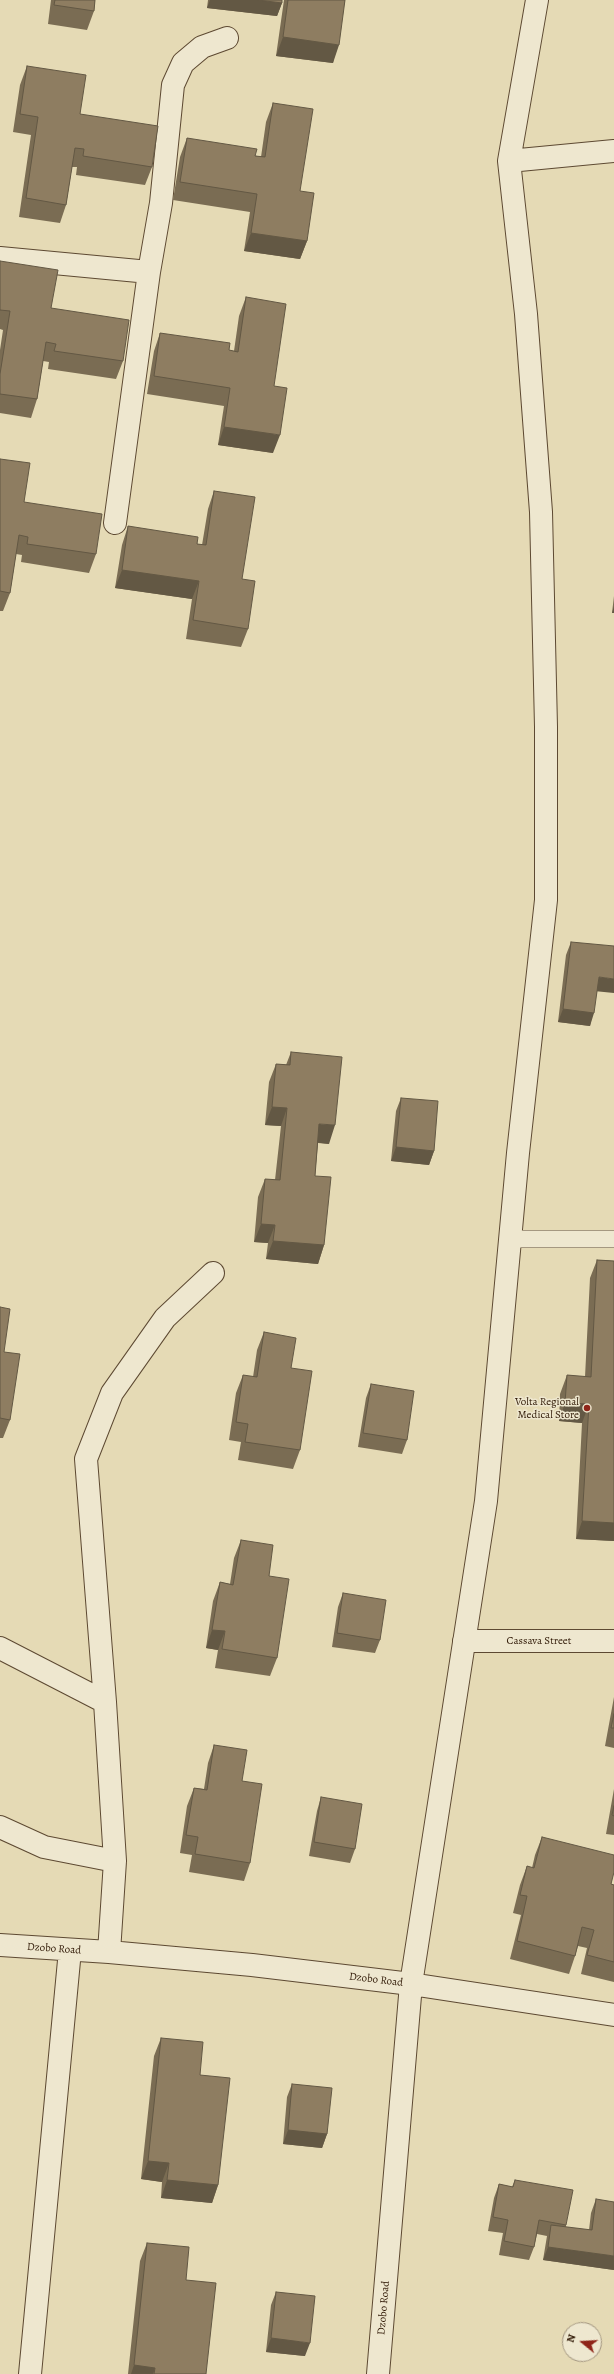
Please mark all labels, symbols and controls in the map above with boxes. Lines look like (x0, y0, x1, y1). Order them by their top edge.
place label: Volta Regional Medical Store (515, 1395, 579, 1421)
marker: Volta Regional Medical Store (582, 1403, 592, 1413)
street label: Cassava Street (507, 1634, 571, 1648)
street label: Dzobo Road (26, 1941, 82, 1957)
street label: Dzobo Road (348, 1970, 404, 1990)
street label: Dzobo Road (375, 2280, 393, 2336)
north arrow (562, 2322, 602, 2362)
text: N (563, 2332, 579, 2345)

